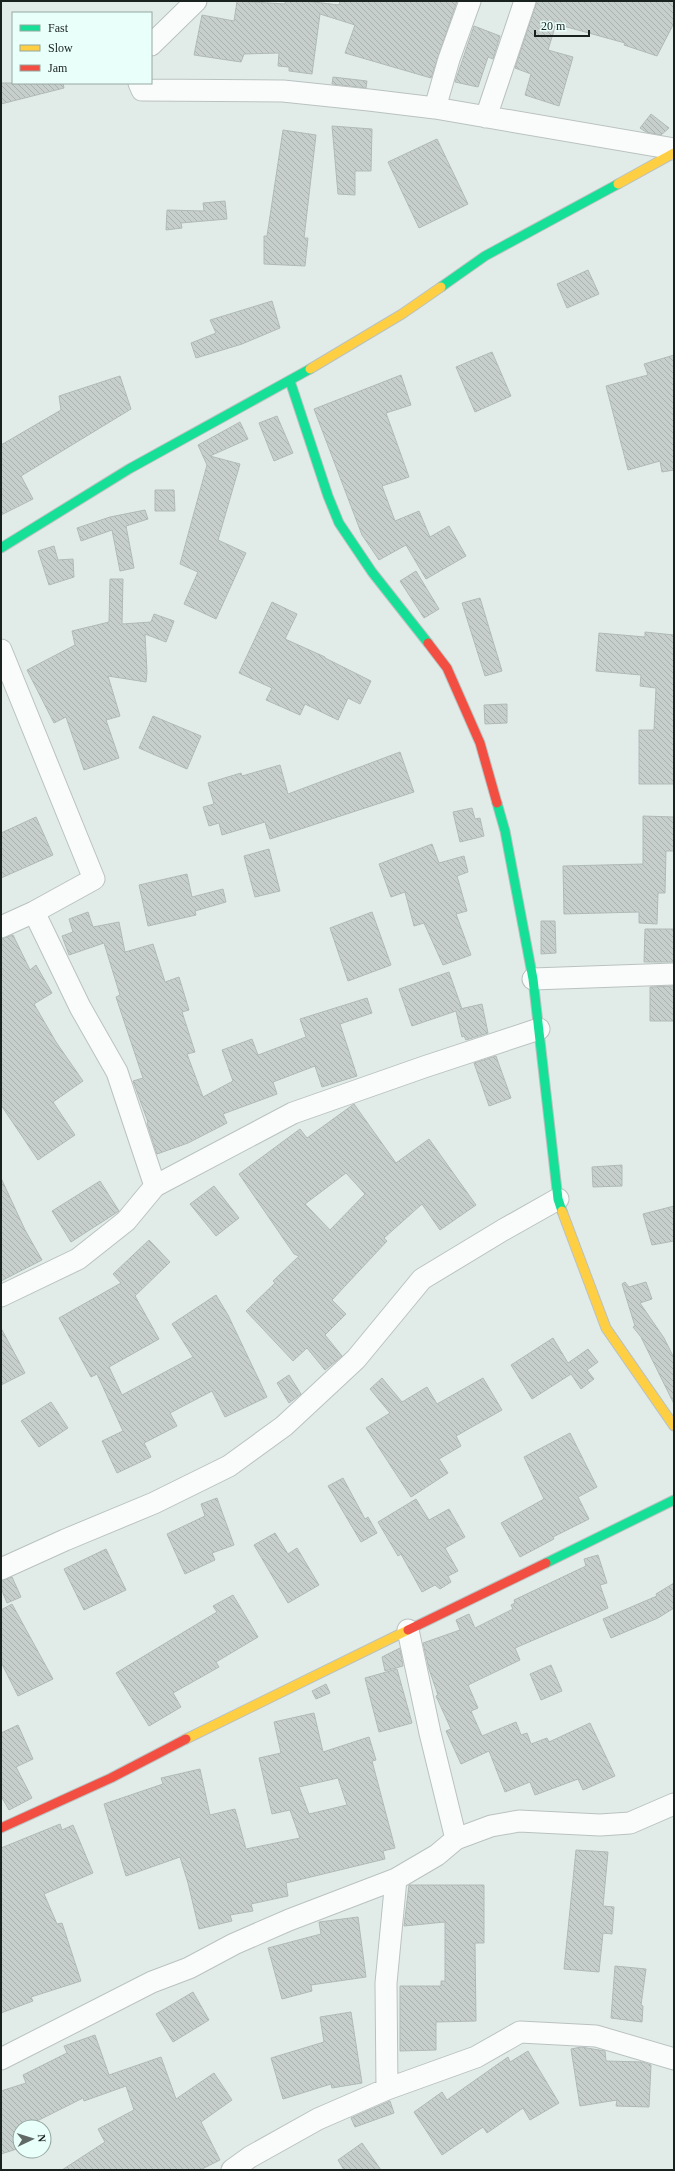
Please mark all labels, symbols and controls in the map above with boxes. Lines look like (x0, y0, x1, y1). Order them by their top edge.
legend (12, 12, 152, 84)
scale bar (535, 12, 589, 38)
text: 20 m (541, 19, 566, 33)
text: Fast (48, 21, 69, 35)
text: Slow (48, 41, 73, 55)
text: Jam (48, 61, 68, 75)
north arrow (12, 2119, 52, 2159)
text: N (36, 2134, 48, 2143)

